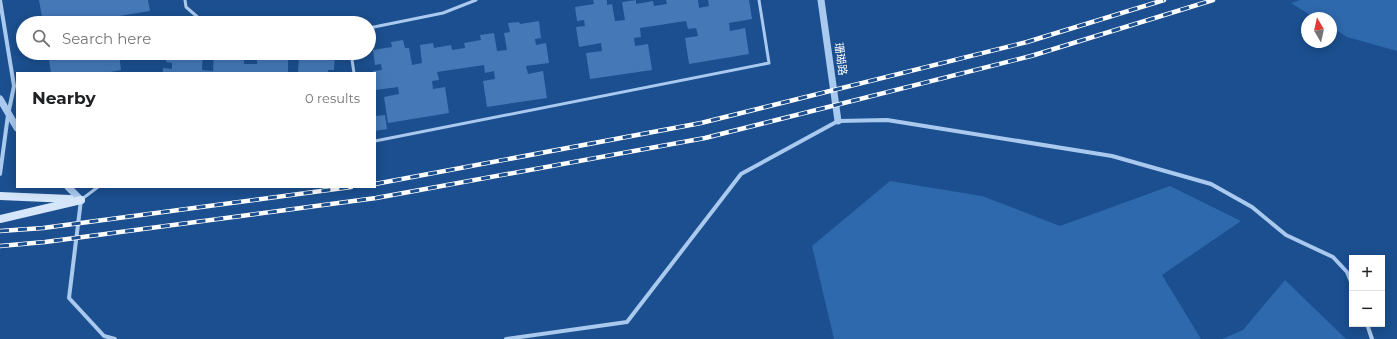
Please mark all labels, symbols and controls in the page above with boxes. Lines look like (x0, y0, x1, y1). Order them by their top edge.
north arrow (1301, 12, 1337, 48)
search box (16, 16, 376, 60)
icon: search (30, 27, 52, 49)
text: Search here (62, 29, 151, 48)
street label: 珊瑚路 (832, 42, 850, 76)
text: Nearby (32, 88, 96, 108)
text: 0 results (305, 90, 360, 106)
map controls (1349, 255, 1385, 327)
button: + (1349, 255, 1385, 291)
button: − (1349, 291, 1385, 327)

